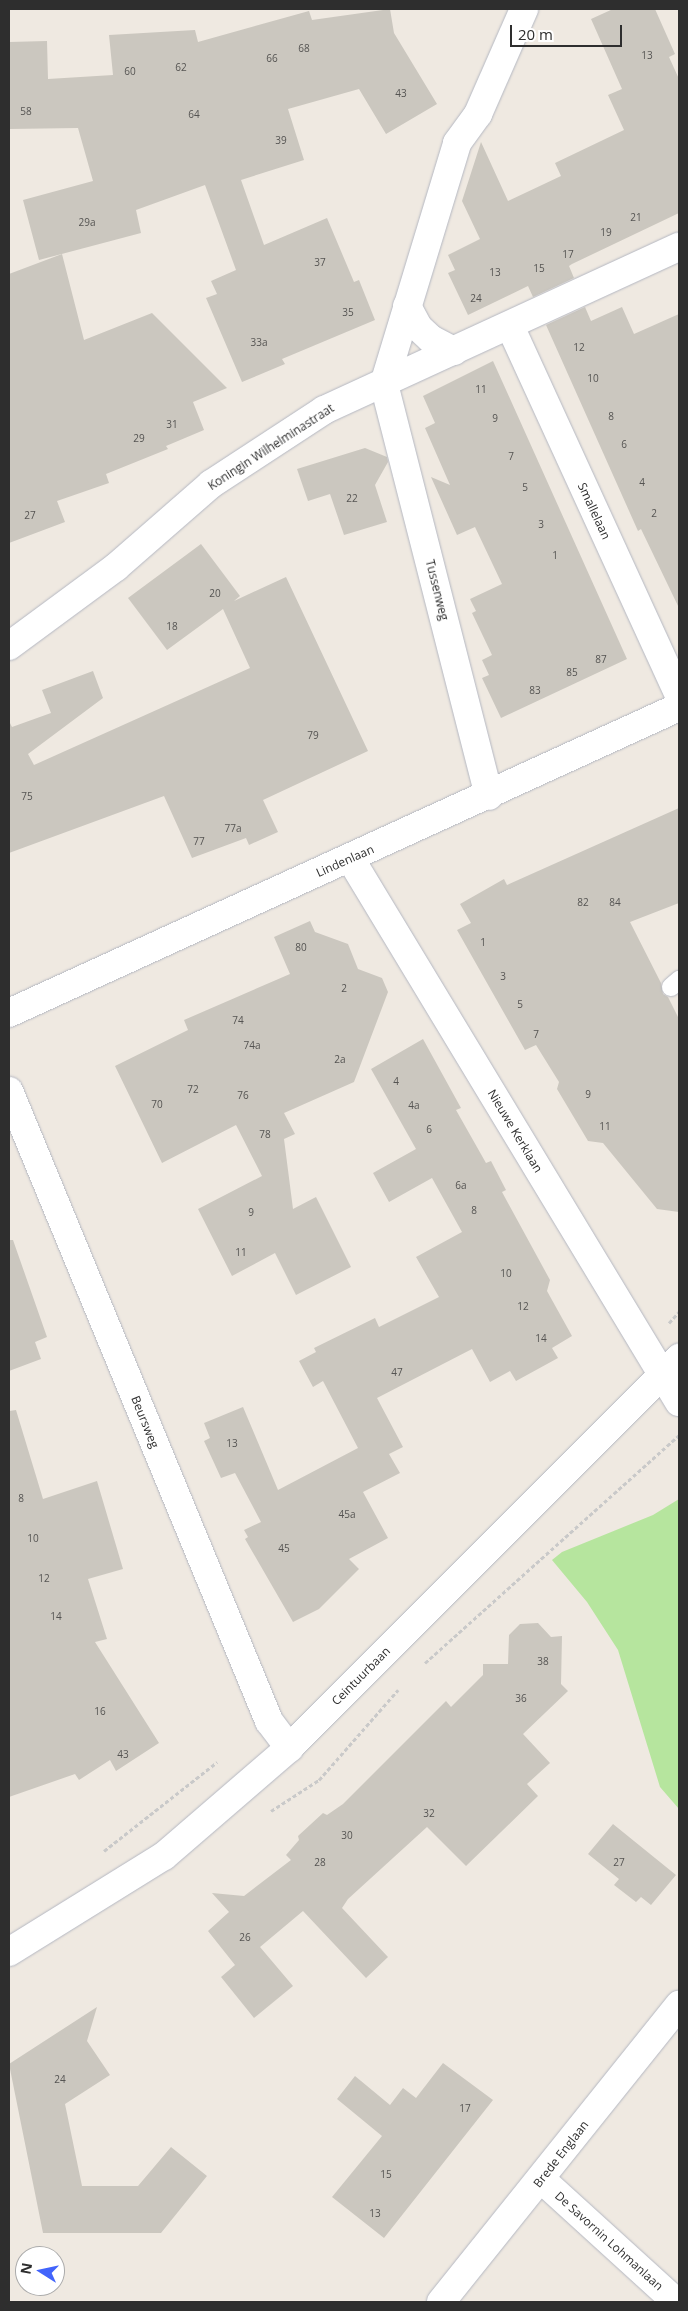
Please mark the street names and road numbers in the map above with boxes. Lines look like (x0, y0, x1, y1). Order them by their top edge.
street label: Koningin Wilhelminastraat (205, 401, 337, 493)
street label: Smallelaan (575, 480, 613, 542)
street label: Tussenweg (423, 558, 451, 622)
street label: Lindenlaan (314, 842, 376, 880)
street label: Nieuwe Kerklaan (485, 1087, 545, 1175)
street label: Beursweg (128, 1394, 162, 1450)
street label: Ceintuurbaan (329, 1644, 393, 1708)
street label: Brede Englaan (530, 2118, 592, 2190)
street label: De Savornin Lohmanlaan (552, 2189, 666, 2293)

